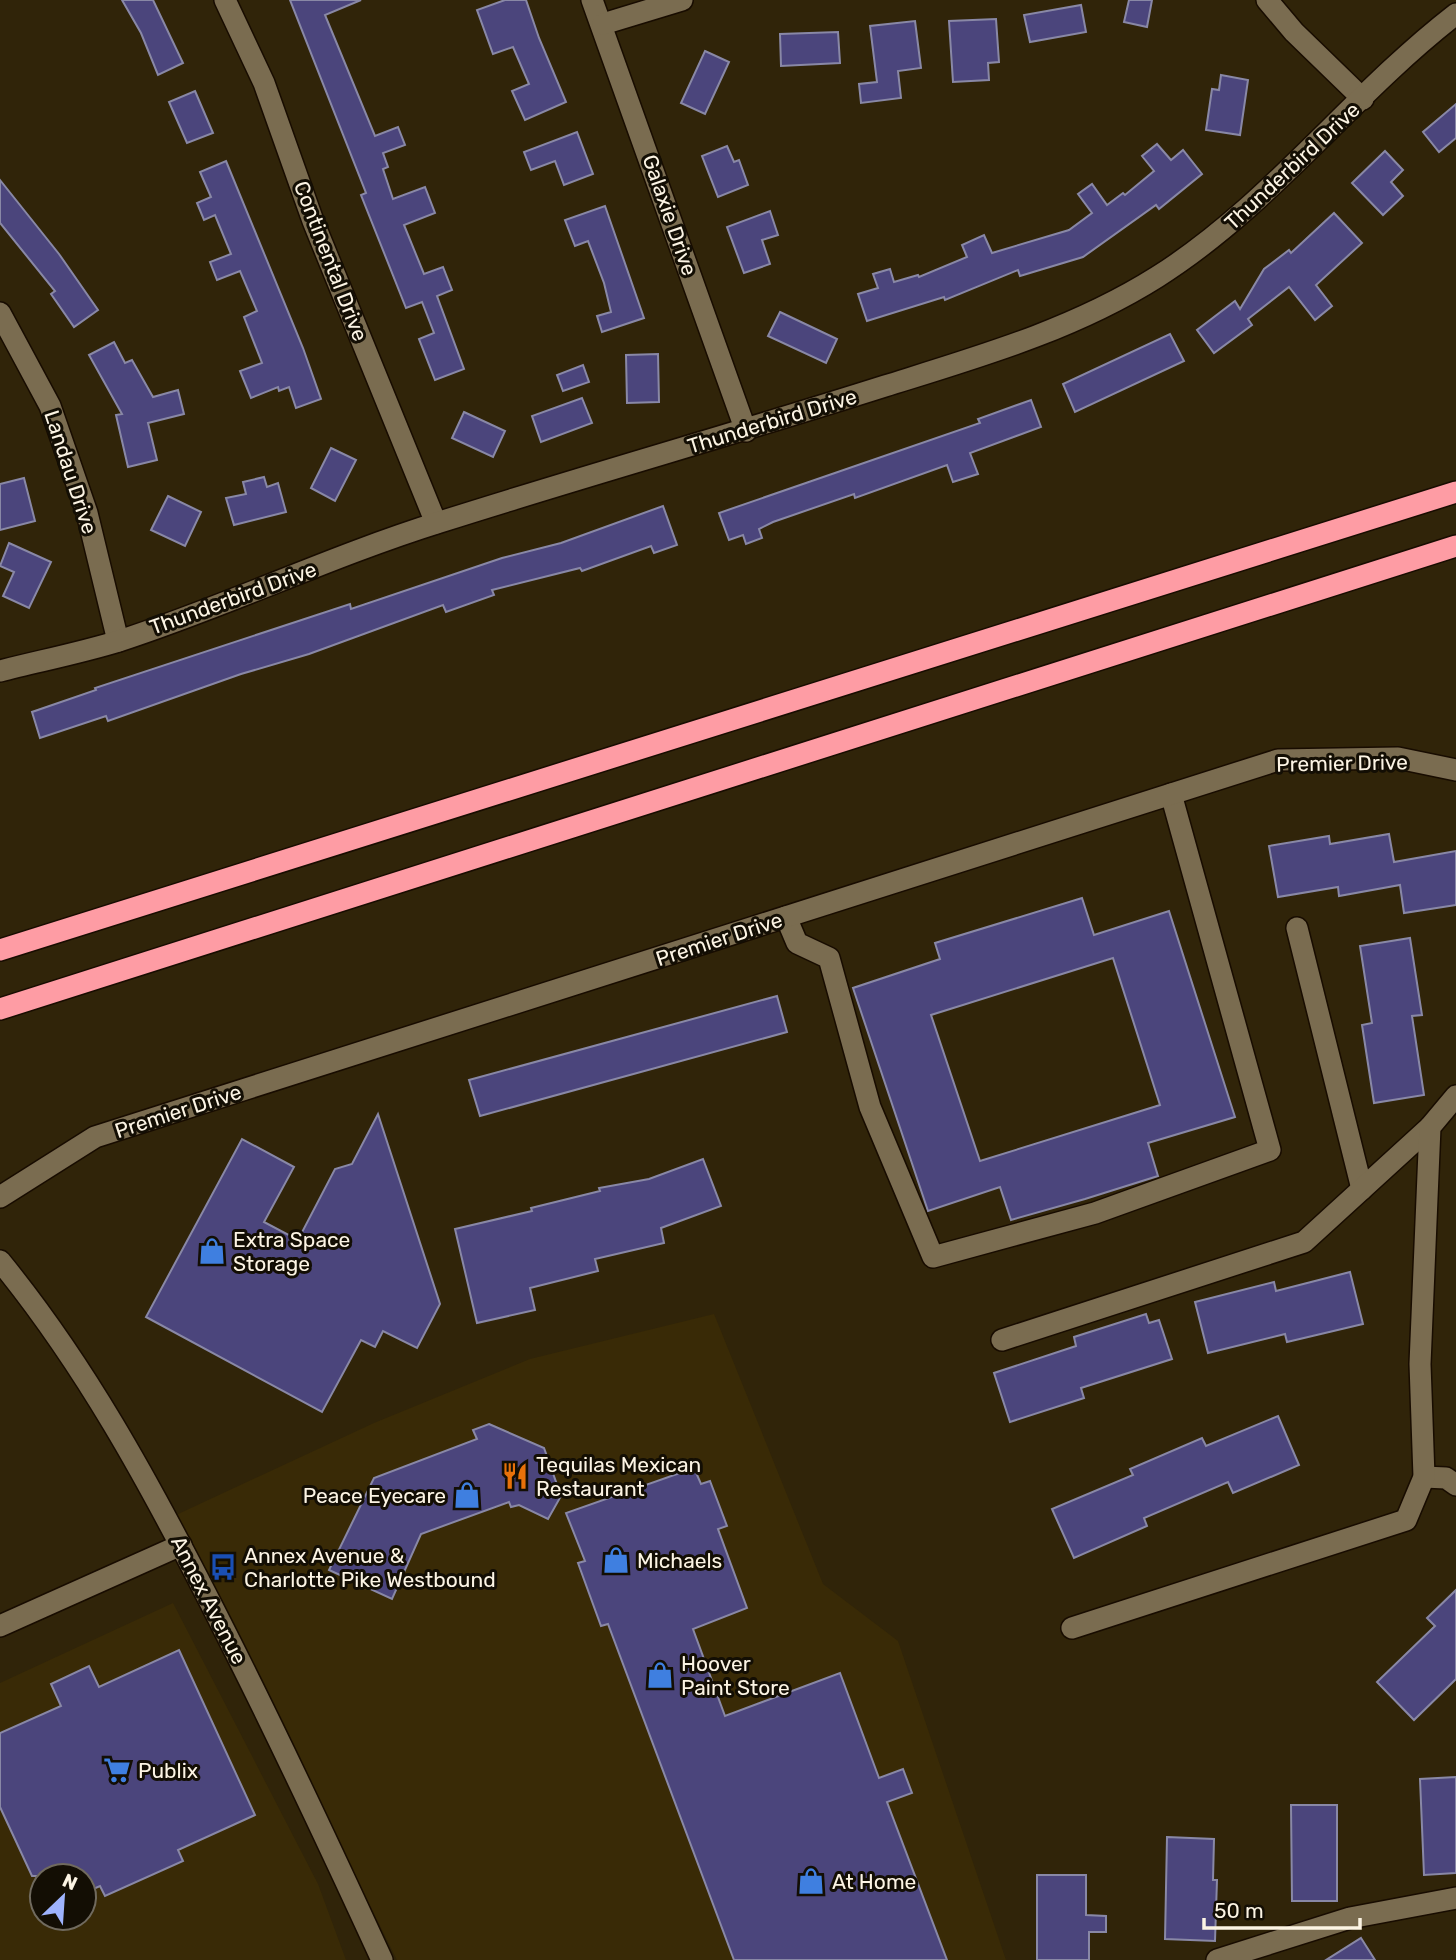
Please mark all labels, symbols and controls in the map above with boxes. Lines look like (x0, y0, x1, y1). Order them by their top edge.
street label: Thunderbird Drive (1219, 97, 1365, 235)
street label: Galaxie Drive (638, 151, 702, 279)
street label: Continental Drive (289, 177, 373, 345)
street label: Thunderbird Drive (684, 383, 860, 459)
street label: Landau Drive (39, 407, 103, 537)
street label: Thunderbird Drive (146, 556, 320, 640)
street label: Premier Drive (1276, 749, 1408, 777)
street label: Premier Drive (653, 907, 785, 971)
street label: Premier Drive (112, 1079, 244, 1143)
place label: Extra Space Storage (233, 1227, 350, 1276)
shop icon: Extra Space Storage (197, 1236, 227, 1266)
place label: Tequilas Mexican Restaurant (536, 1452, 701, 1501)
restaurant icon: Tequilas Mexican Restaurant (500, 1461, 530, 1491)
shop icon: Peace Eyecare (452, 1480, 482, 1510)
place label: Peace Eyecare (303, 1483, 446, 1508)
street label: Annex Avenue (166, 1532, 252, 1668)
place label: Annex Avenue & Charlotte Pike Westbound (244, 1543, 496, 1592)
shop icon: Michaels (601, 1545, 631, 1575)
place label: Michaels (637, 1548, 722, 1573)
bus stop icon: Annex Avenue & Charlotte Pike Westbound (208, 1552, 238, 1582)
place label: Hoover Paint Store (681, 1651, 790, 1700)
shop icon: Hoover Paint Store (645, 1660, 675, 1690)
supermarket icon: Publix (102, 1755, 132, 1785)
place label: Publix (138, 1758, 198, 1783)
north arrow (28, 1862, 98, 1932)
shop icon: At Home (796, 1866, 826, 1896)
text: N (59, 1869, 81, 1895)
place label: At Home (832, 1869, 916, 1894)
scale bar (1204, 1886, 1360, 1930)
text: 50 m (1214, 1898, 1264, 1923)

